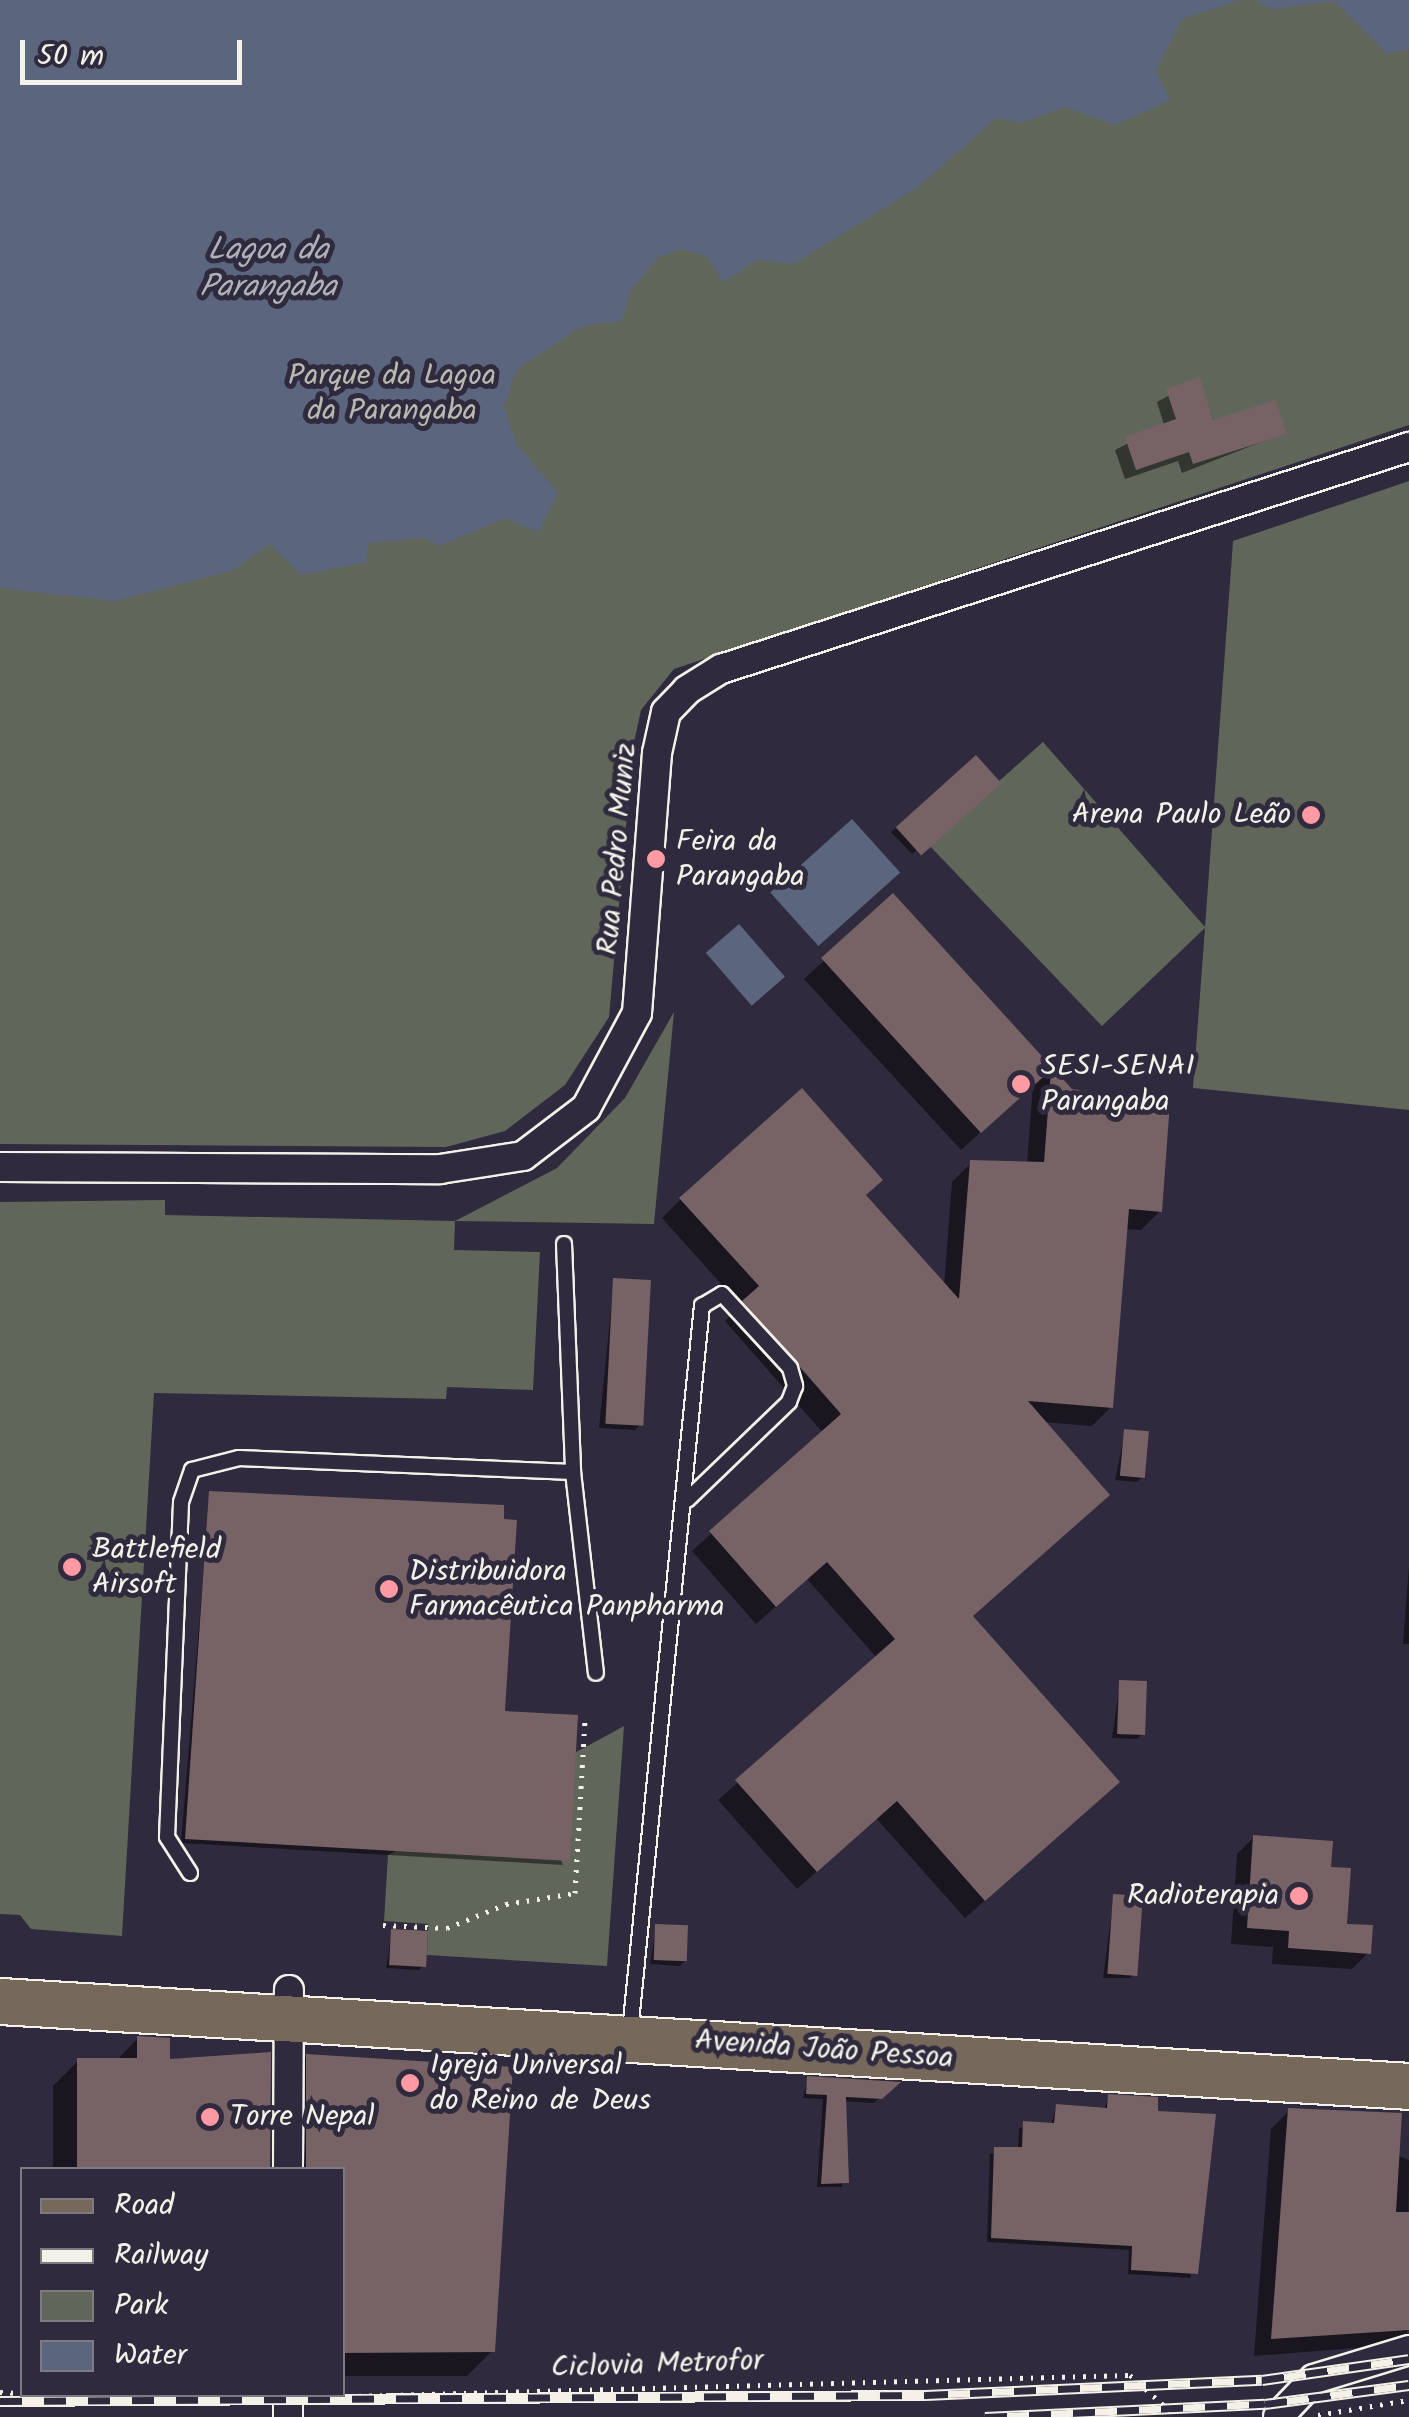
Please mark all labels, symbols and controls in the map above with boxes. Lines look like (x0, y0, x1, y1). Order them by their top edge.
scale bar (25, 20, 248, 82)
text: 50 m (37, 33, 104, 81)
water label: Lagoa da Parangaba (199, 233, 337, 308)
park label: Parque da Lagoa da Parangaba (288, 358, 496, 428)
street label: Rua Pedro Muniz (591, 741, 645, 957)
place label: Arena Paulo Leão (1072, 797, 1291, 833)
marker: Arena Paulo Leão (1300, 804, 1322, 826)
place label: Feira da Parangaba (676, 824, 804, 894)
marker: Feira da Parangaba (645, 848, 667, 870)
place label: SESI-SENAI Parangaba (1041, 1049, 1195, 1120)
marker: SESI-SENAI Parangaba (1010, 1073, 1032, 1095)
place label: Battlefield Airsoft (92, 1532, 221, 1602)
place label: Distribuidora Farmacêutica Panpharma (409, 1554, 724, 1624)
marker: Battlefield Airsoft (61, 1556, 83, 1578)
marker: Distribuidora Farmacêutica Panpharma (378, 1578, 400, 1600)
place label: Radioterapia (1127, 1878, 1279, 1914)
marker: Radioterapia (1288, 1885, 1310, 1907)
street label: Avenida João Pessoa (694, 2023, 954, 2077)
place label: Igreja Universal do Reino de Deus (430, 2048, 651, 2118)
marker: Igreja Universal do Reino de Deus (399, 2072, 421, 2094)
place label: Torre Nepal (230, 2099, 375, 2135)
marker: Torre Nepal (199, 2106, 221, 2128)
legend (20, 2167, 345, 2397)
text: Road (114, 2182, 174, 2230)
text: Railway (114, 2232, 208, 2280)
text: Park (114, 2282, 168, 2330)
text: Water (114, 2332, 187, 2380)
street label: Ciclovia Metrofor (550, 2343, 764, 2387)

